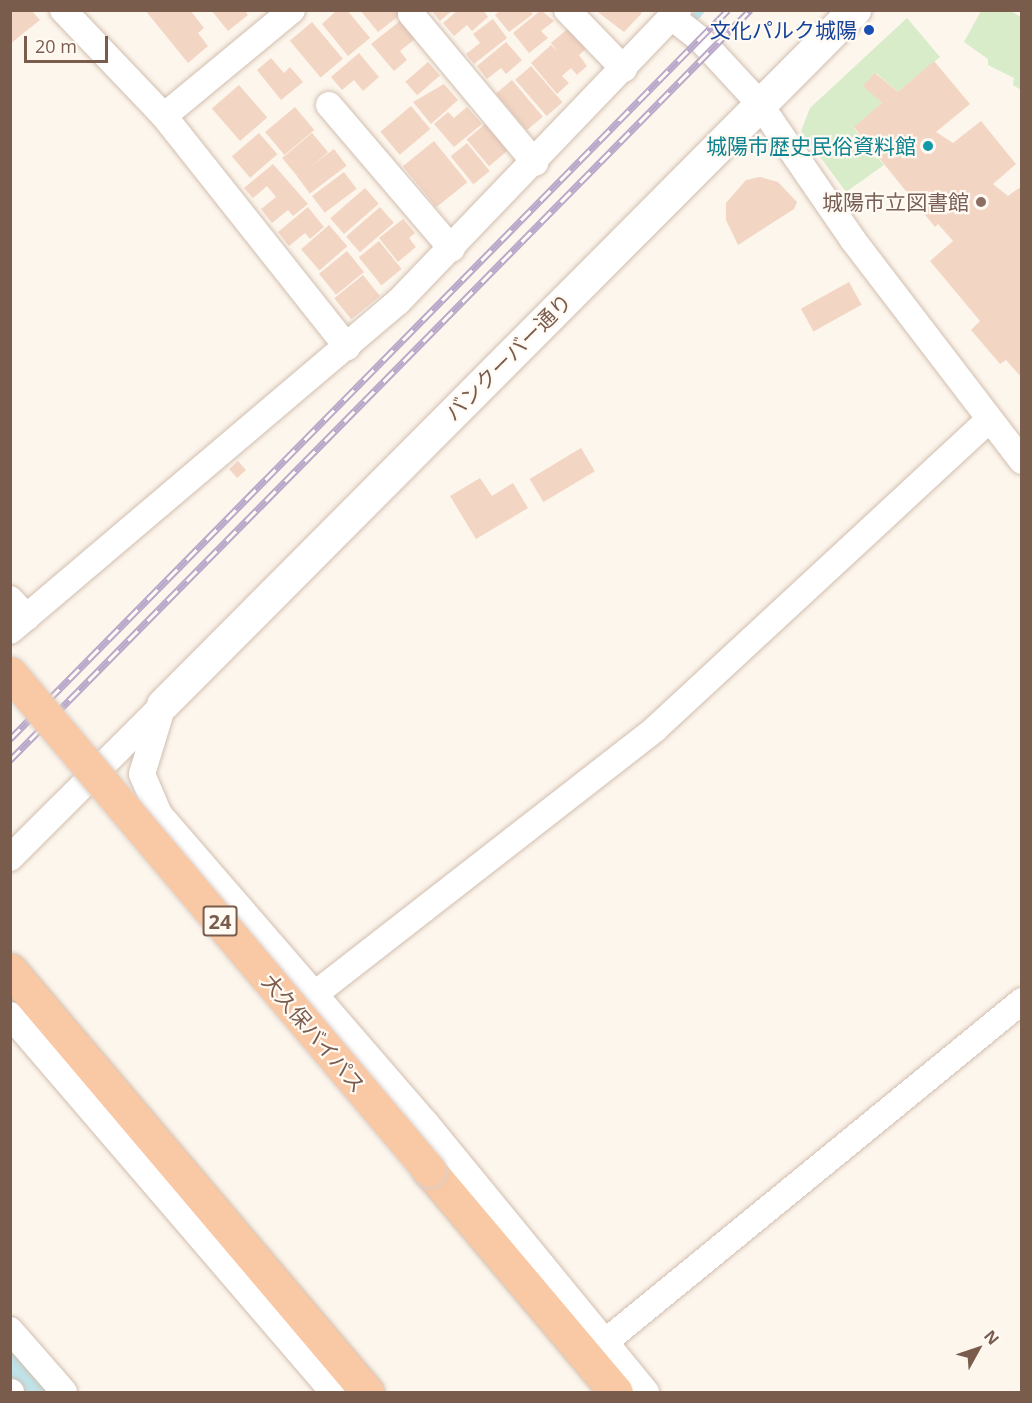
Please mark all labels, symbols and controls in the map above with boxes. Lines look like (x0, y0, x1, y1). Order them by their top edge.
place label: 文化パルク城陽 (710, 17, 857, 43)
marker: 文化パルク城陽 (862, 23, 876, 37)
scale bar (27, 24, 111, 62)
text: 20 m (35, 34, 77, 58)
place label: 城陽市歴史民俗資料館 (706, 133, 916, 159)
marker: 城陽市歴史民俗資料館 (921, 139, 935, 153)
place label: 城陽市立図書館 (822, 189, 969, 215)
marker: 城陽市立図書館 (974, 195, 988, 209)
street label: バンクーバー通り (440, 289, 576, 425)
road number: 24 (202, 904, 238, 938)
street label: 大久保バイパス (257, 969, 371, 1097)
north arrow (948, 1319, 1008, 1379)
text: N (979, 1325, 1004, 1349)

